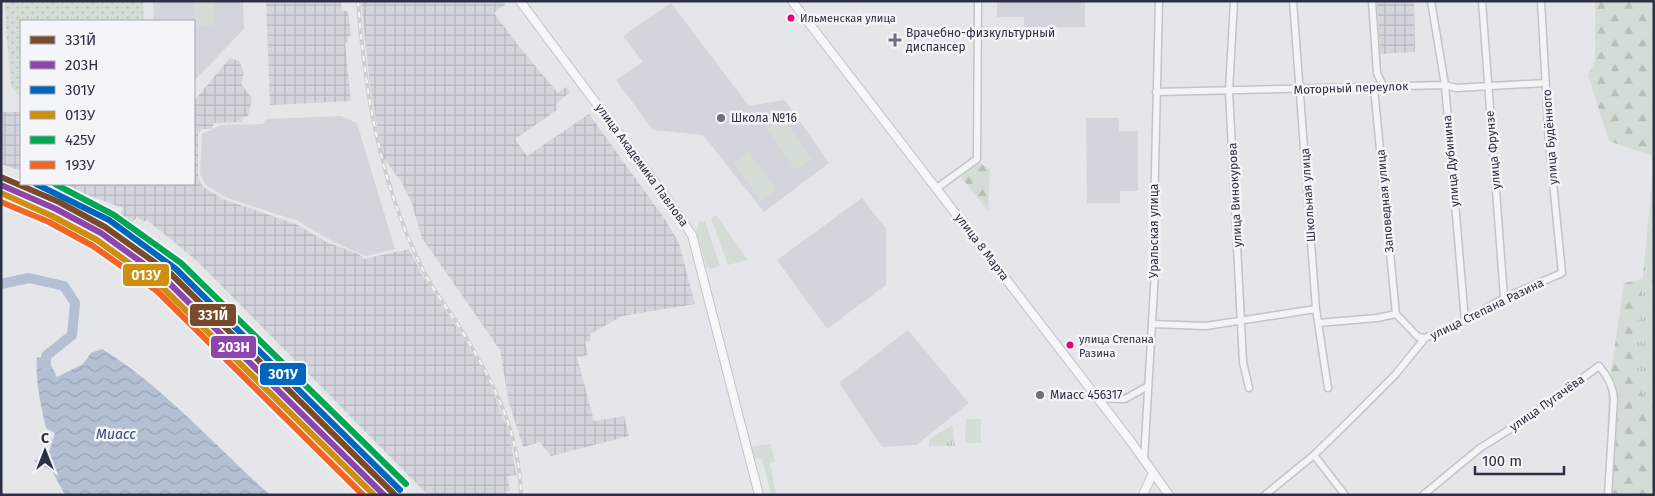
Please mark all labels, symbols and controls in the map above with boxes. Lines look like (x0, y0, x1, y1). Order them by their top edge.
place label: Ильменская улица (800, 12, 896, 25)
marker: Ильменская улица (786, 13, 796, 23)
legend (20, 20, 195, 185)
place label: Врачебно-физкультурный диспансер (906, 26, 1055, 54)
text: 331Й (65, 31, 96, 49)
marker: Врачебно-физкультурный диспансер (888, 33, 902, 47)
text: 203Н (65, 56, 98, 74)
street label: Моторный переулок (1293, 79, 1409, 97)
text: 301У (65, 81, 96, 99)
street label: улица Будённого (1540, 89, 1560, 185)
street label: улица Академика Павлова (593, 101, 691, 229)
text: 013У (65, 106, 96, 124)
street label: улица Фрунзе (1483, 110, 1503, 190)
place label: Школа №16 (731, 111, 797, 125)
marker: Школа №16 (715, 112, 727, 124)
street label: улица Дубинина (1440, 115, 1462, 207)
text: 425У (65, 131, 96, 149)
street label: улица Винокурова (1225, 142, 1245, 248)
street label: Школьная улица (1298, 148, 1318, 242)
street label: Заповедная улица (1374, 149, 1396, 253)
text: 193У (65, 156, 96, 174)
street label: Уральская улица (1147, 184, 1161, 278)
street label: улица 8 Марта (952, 211, 1012, 283)
line badge: 013У (122, 263, 170, 287)
text: 013У (131, 267, 162, 284)
street label: улица Степана Разина (1428, 275, 1546, 343)
line badge: 331Й (189, 303, 237, 327)
text: 331Й (197, 306, 228, 324)
place label: улица Степана Разина (1079, 333, 1154, 360)
line badge: 203Н (210, 335, 257, 359)
text: 203Н (218, 339, 250, 356)
marker: улица Степана Разина (1065, 340, 1075, 350)
line badge: 301У (259, 362, 307, 386)
text: 301У (267, 366, 299, 383)
street label: улица Пугачёва (1507, 372, 1587, 434)
place label: Миасс 456317 (1050, 388, 1122, 402)
marker: Миасс 456317 (1034, 389, 1046, 401)
north arrow (20, 426, 70, 476)
water label: Миасс (96, 426, 136, 443)
text: С (41, 430, 49, 447)
scale bar (1475, 444, 1564, 476)
text: 100 m (1482, 452, 1522, 470)

